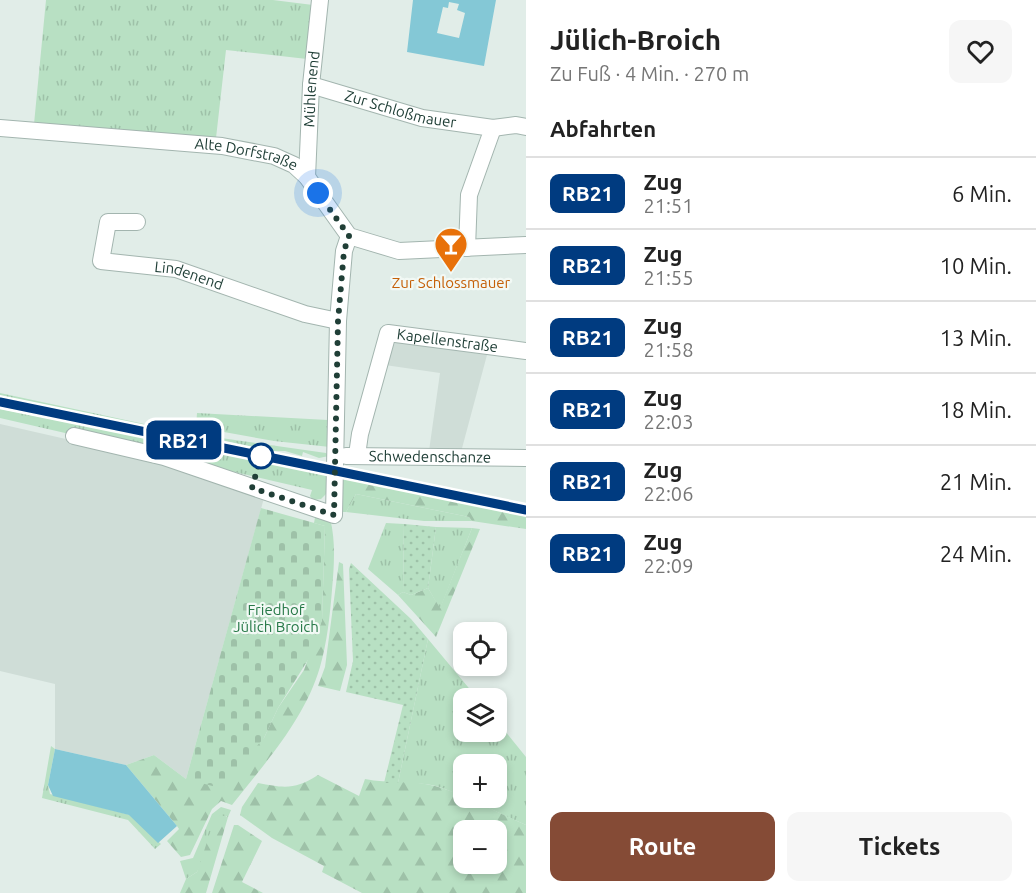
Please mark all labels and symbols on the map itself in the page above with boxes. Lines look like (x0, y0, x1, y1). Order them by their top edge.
street label: Mühlenend (300, 50, 323, 128)
street label: Zur Schloßmauer (343, 87, 458, 131)
street label: Alte Dorfstraße (194, 135, 300, 174)
your location (303, 178, 333, 208)
bar icon: Zur Schlossmauer (433, 226, 469, 273)
street label: Lindenend (154, 258, 226, 293)
place label: Zur Schlossmauer (392, 274, 511, 291)
street label: Kapellenstraße (396, 325, 499, 355)
line badge: RB21 (142, 420, 226, 460)
unlabelled marker (248, 443, 274, 469)
street label: Schwedenschanze (369, 447, 491, 466)
park label: Friedhof Jülich Broich (233, 601, 319, 635)

